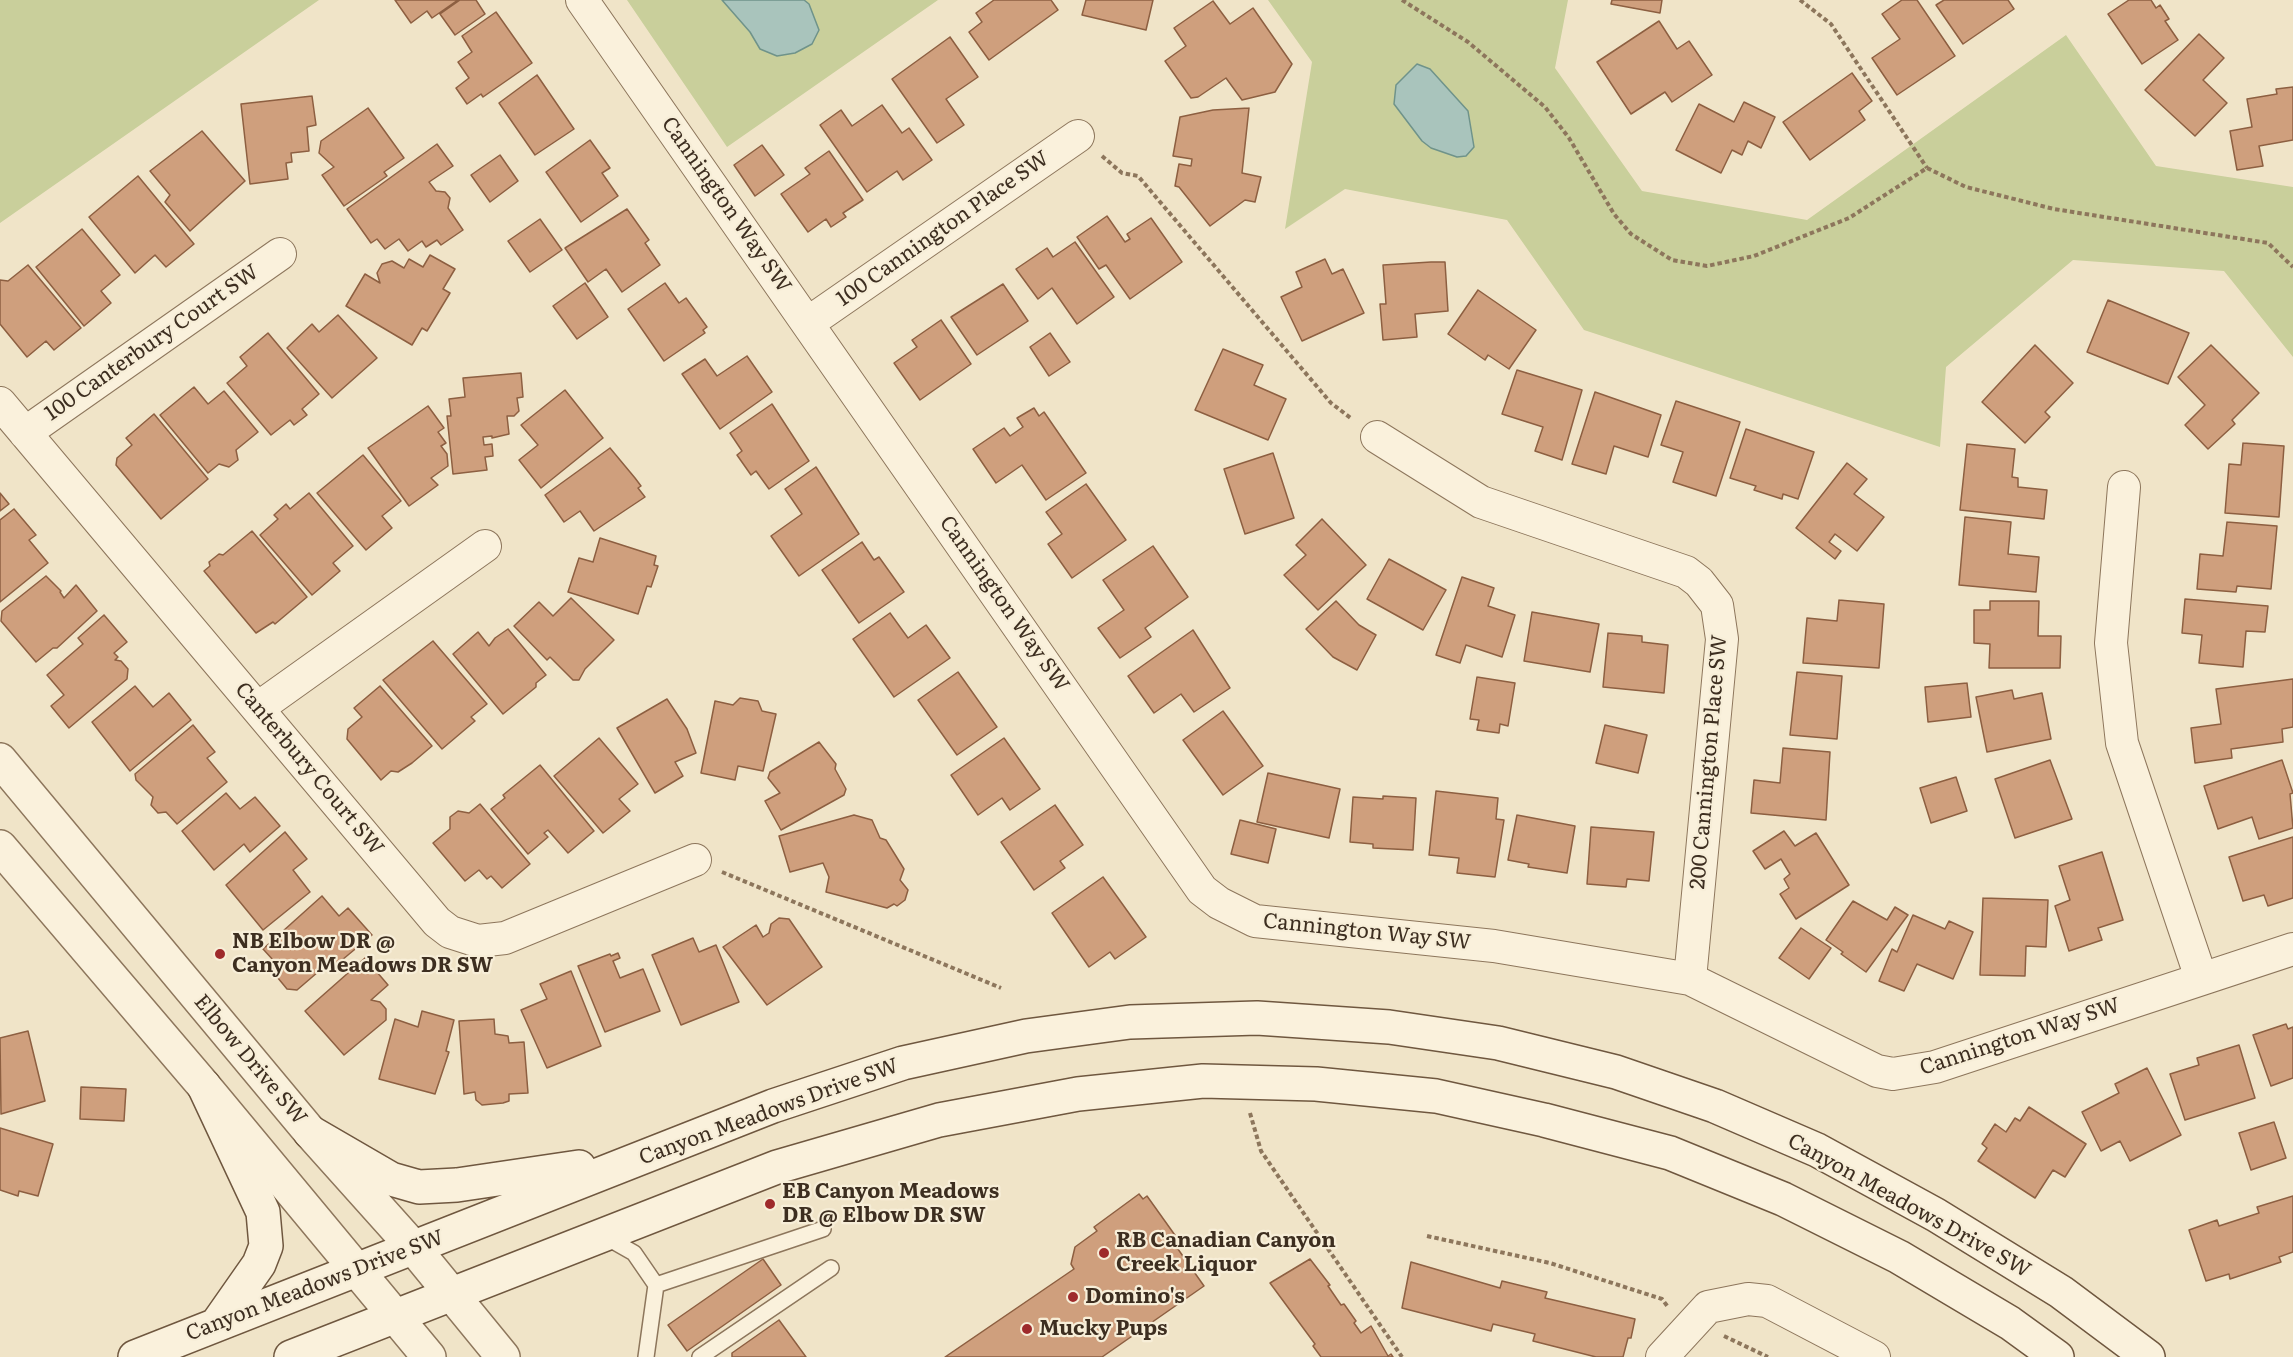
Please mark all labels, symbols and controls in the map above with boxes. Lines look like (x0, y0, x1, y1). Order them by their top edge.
street label: Cannington Way SW (656, 112, 796, 298)
street label: 100 Cannington Place SW (832, 146, 1054, 312)
street label: 100 Canterbury Court SW (40, 260, 264, 426)
street label: Cannington Way SW (934, 511, 1074, 697)
street label: 200 Cannington Place SW (1685, 634, 1733, 890)
street label: Canterbury Court SW (229, 677, 389, 861)
street label: Cannington Way SW (1262, 909, 1472, 955)
place label: NB Elbow DR @ Canyon Meadows DR SW (232, 929, 493, 979)
marker: NB Elbow DR @ Canyon Meadows DR SW (213, 947, 227, 961)
street label: Elbow Drive SW (188, 990, 312, 1130)
street label: Cannington Way SW (1917, 993, 2123, 1081)
street label: Canyon Meadows Drive SW (636, 1053, 902, 1171)
street label: Canyon Meadows Drive SW (1783, 1129, 2035, 1283)
place label: EB Canyon Meadows DR @ Elbow DR SW (782, 1179, 999, 1229)
marker: EB Canyon Meadows DR @ Elbow DR SW (763, 1197, 777, 1211)
street label: Canyon Meadows Drive SW (183, 1225, 447, 1347)
place label: RB Canadian Canyon Creek Liquor (1116, 1228, 1336, 1278)
marker: RB Canadian Canyon Creek Liquor (1097, 1246, 1111, 1260)
place label: Domino's (1085, 1284, 1185, 1310)
marker: Domino's (1066, 1290, 1080, 1304)
place label: Mucky Pups (1039, 1316, 1168, 1342)
marker: Mucky Pups (1020, 1322, 1034, 1336)

